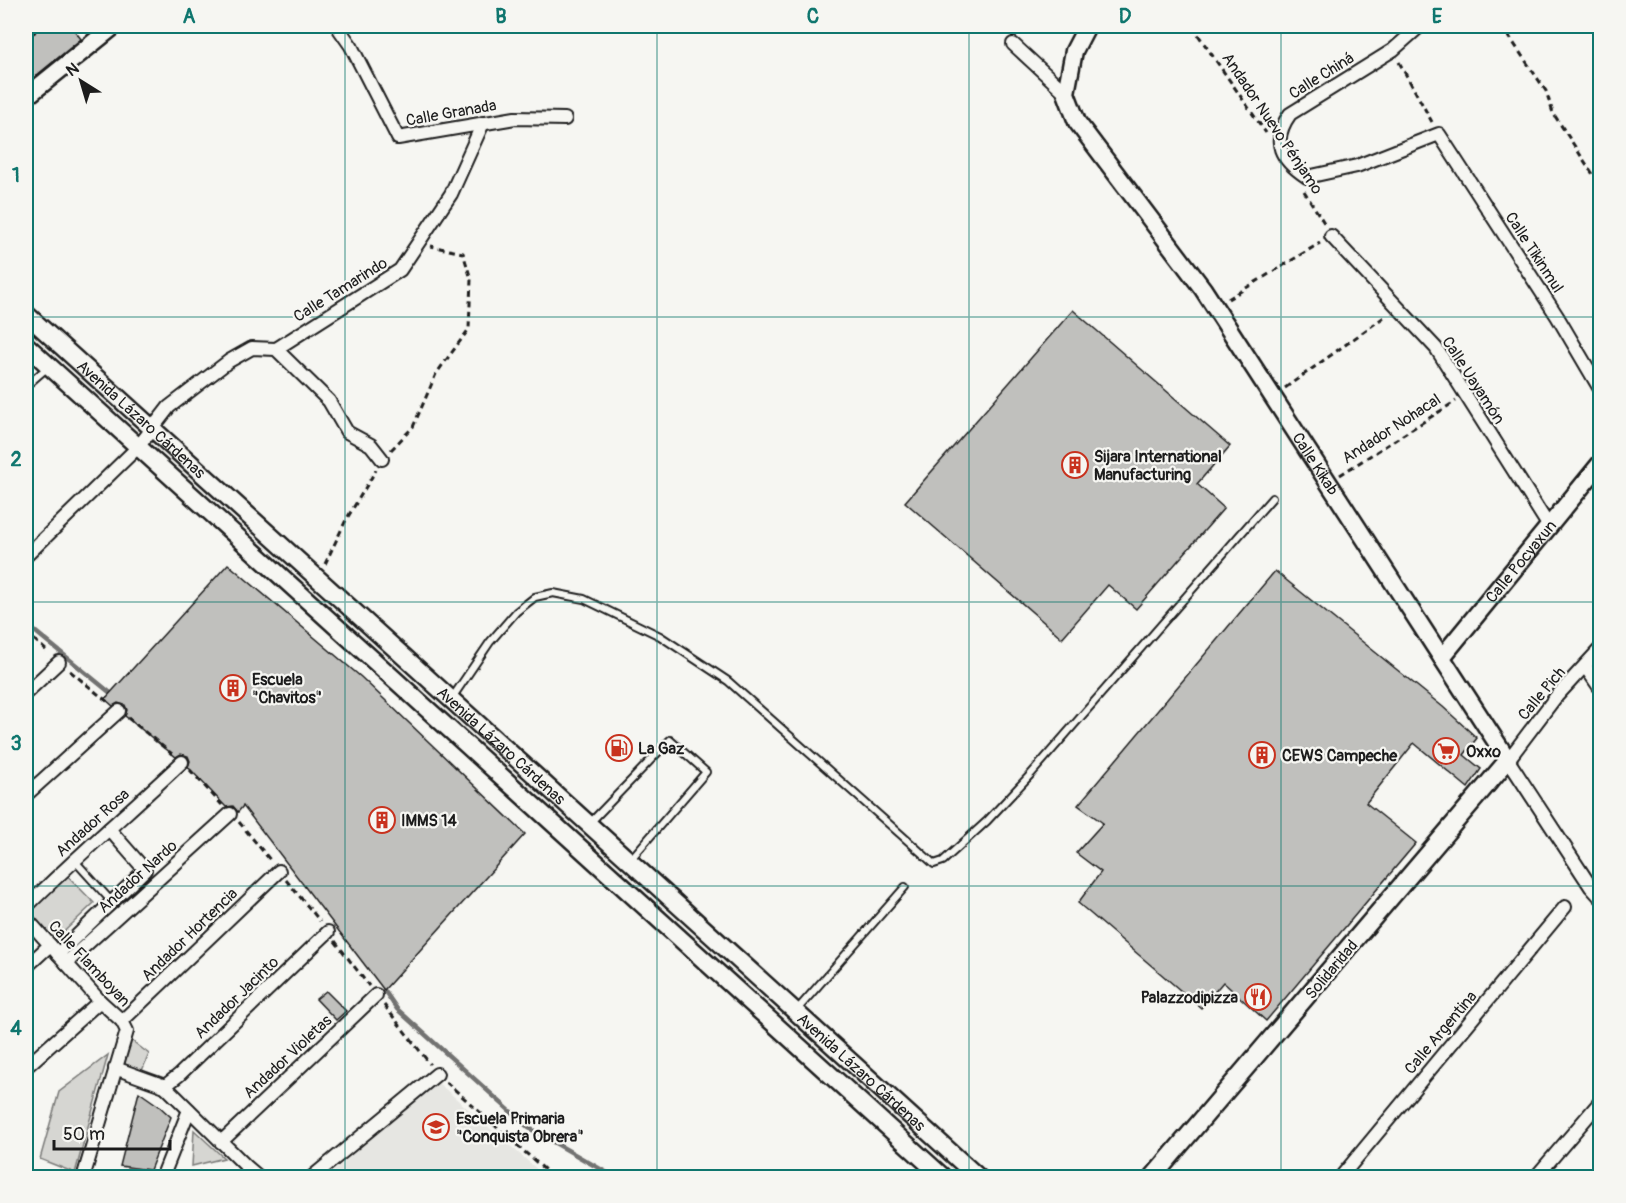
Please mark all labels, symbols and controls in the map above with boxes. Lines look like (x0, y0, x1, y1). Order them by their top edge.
text: A (183, 4, 196, 29)
text: B (495, 4, 507, 29)
text: C (807, 4, 819, 29)
text: D (1119, 4, 1132, 29)
text: E (1432, 4, 1443, 29)
street label: Calle Chiná (1285, 48, 1358, 104)
street label: Andador Nuevo Pénjamo (1217, 49, 1327, 198)
north arrow (51, 51, 111, 111)
text: N (62, 58, 83, 81)
street label: Calle Granada (404, 95, 498, 131)
text: 1 (12, 163, 20, 188)
street label: Calle Tikinmul (1501, 208, 1568, 297)
street label: Calle Tamarindo (290, 253, 391, 327)
street label: Calle Uayamón (1437, 333, 1509, 428)
street label: Avenida Lázaro Cárdenas (72, 356, 209, 483)
street label: Andador Nohacal (1338, 389, 1445, 468)
street label: Calle Kikab (1287, 429, 1343, 499)
text: 2 (10, 447, 22, 472)
place label: Sijara International Manufacturing (1094, 447, 1222, 485)
building icon: Sijara International Manufacturing (1060, 450, 1090, 480)
street label: Calle Pocyaxun (1481, 516, 1561, 607)
street label: Calle Pich (1514, 663, 1570, 724)
place label: Escuela "Chavitos" (252, 670, 322, 708)
building icon: Escuela "Chavitos" (218, 673, 248, 703)
street label: Avenida Lázaro Cárdenas (432, 683, 569, 809)
text: 3 (10, 731, 22, 756)
fuel station icon: La Gaz (604, 733, 634, 763)
supermarket icon: Oxxo (1431, 736, 1461, 766)
place label: La Gaz (638, 739, 685, 759)
building icon: CEWS Campeche (1247, 740, 1277, 770)
place label: Oxxo (1466, 742, 1501, 762)
place label: CEWS Campeche (1282, 746, 1398, 766)
street label: Andador Rosa (52, 784, 134, 861)
building icon: IMMS 14 (367, 805, 397, 835)
place label: IMMS 14 (401, 811, 458, 831)
street label: Andador Nardo (94, 836, 182, 918)
street label: Andador Hortencia (137, 884, 242, 986)
street label: Calle Flamboyan (44, 916, 134, 1011)
street label: Solidaridad (1301, 936, 1362, 1003)
street label: Andador Jacinto (190, 952, 283, 1043)
restaurant icon: Palazzodipizza (1243, 982, 1273, 1012)
street label: Calle Argentina (1400, 987, 1481, 1078)
place label: Palazzodipizza (1141, 988, 1239, 1008)
street label: Avenida Lázaro Cárdenas (793, 1009, 929, 1136)
street label: Andador Violetas (239, 1011, 336, 1103)
text: 4 (10, 1016, 22, 1041)
place label: Escuela Primaria "Conquista Obrera" (456, 1109, 584, 1147)
school or university icon: Escuela Primaria "Conquista Obrera" (421, 1112, 451, 1142)
scale bar (54, 1113, 170, 1151)
text: 50 m (63, 1123, 105, 1146)

